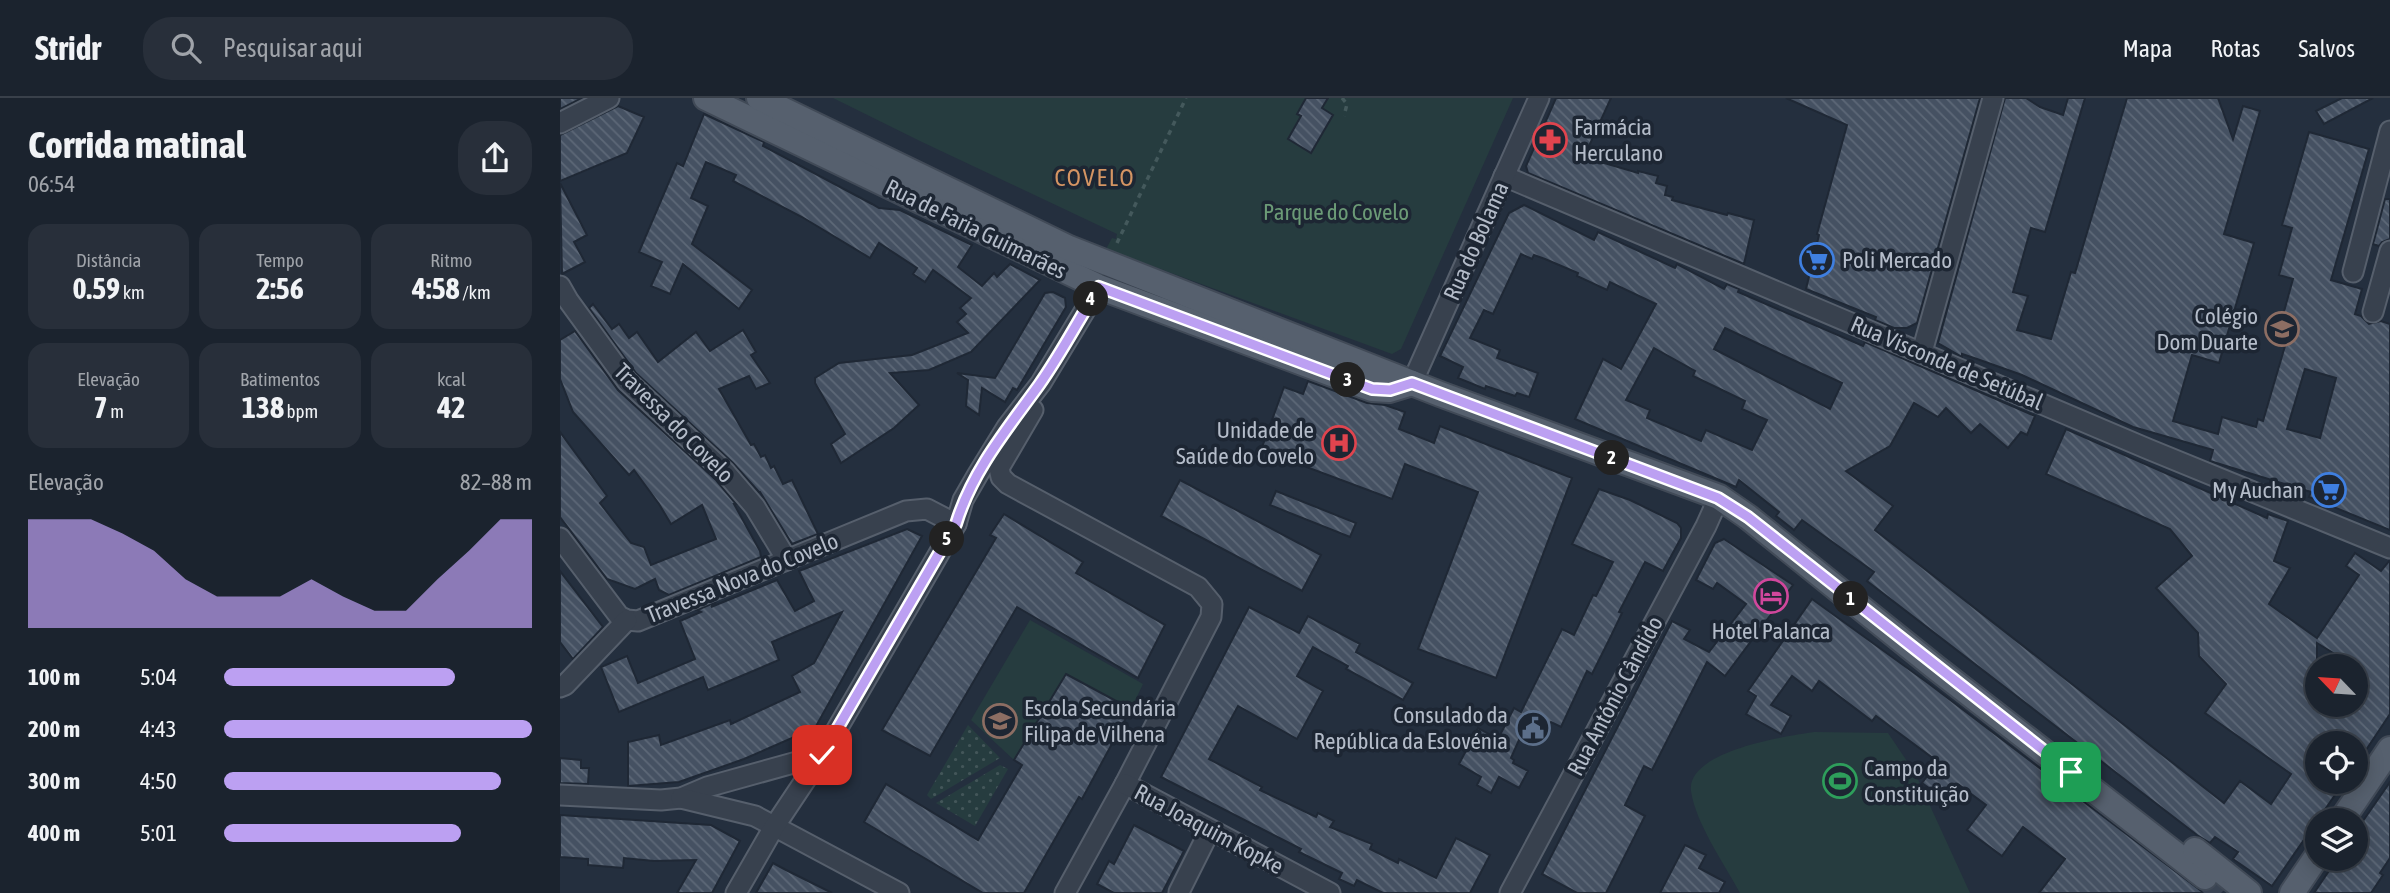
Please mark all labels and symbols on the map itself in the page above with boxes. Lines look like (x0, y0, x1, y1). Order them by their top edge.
place label: Farmácia Herculano (1574, 114, 1663, 166)
pharmacy icon: Farmácia Herculano (1531, 121, 1569, 159)
district label: COVELO (1055, 164, 1135, 191)
street label: Rua de Faria Guimarães (881, 174, 1071, 284)
street label: Rua do Bolama (1438, 178, 1514, 304)
park label: Parque do Covelo (1263, 199, 1409, 225)
supermarket icon: Poli Mercado (1798, 241, 1836, 279)
place label: Poli Mercado (1842, 247, 1952, 273)
pin: 4 (1074, 282, 1108, 316)
place label: Colégio Dom Duarte (2157, 303, 2258, 355)
school or university icon: Colégio Dom Duarte (2263, 310, 2301, 348)
street label: Rua Visconde de Setúbal (1847, 311, 2047, 415)
street label: Travessa do Covelo (609, 358, 739, 488)
pin: 3 (1330, 362, 1366, 398)
place label: Unidade de Saúde do Covelo (1176, 417, 1314, 469)
hospital icon: Unidade de Saúde do Covelo (1320, 424, 1358, 462)
pin: 2 (1594, 440, 1630, 476)
supermarket icon: My Auchan (2310, 471, 2348, 509)
place label: My Auchan (2212, 477, 2304, 503)
pin: 5 (930, 522, 964, 556)
street label: Travessa Nova do Covelo (642, 528, 842, 628)
hotel icon: Hotel Palanca (1752, 577, 1790, 615)
pin: 1 (1834, 582, 1868, 616)
street label: Rua António Cândido (1562, 612, 1668, 780)
place label: Hotel Palanca (1712, 618, 1830, 644)
north arrow (2305, 654, 2368, 718)
place label: Escola Secundária Filipa de Vilhena (1024, 695, 1176, 747)
school or university icon: Escola Secundária Filipa de Vilhena (981, 702, 1019, 740)
place label: Consulado da República da Eslovénia (1313, 702, 1508, 754)
public building icon: Consulado da República da Eslovénia (1514, 709, 1552, 747)
pin (792, 725, 852, 785)
pin (2041, 742, 2101, 802)
place label: Campo da Constituição (1864, 755, 1969, 807)
sports icon: Campo da Constituição (1821, 762, 1859, 800)
street label: Rua Joaquim Kopke (1130, 779, 1288, 879)

